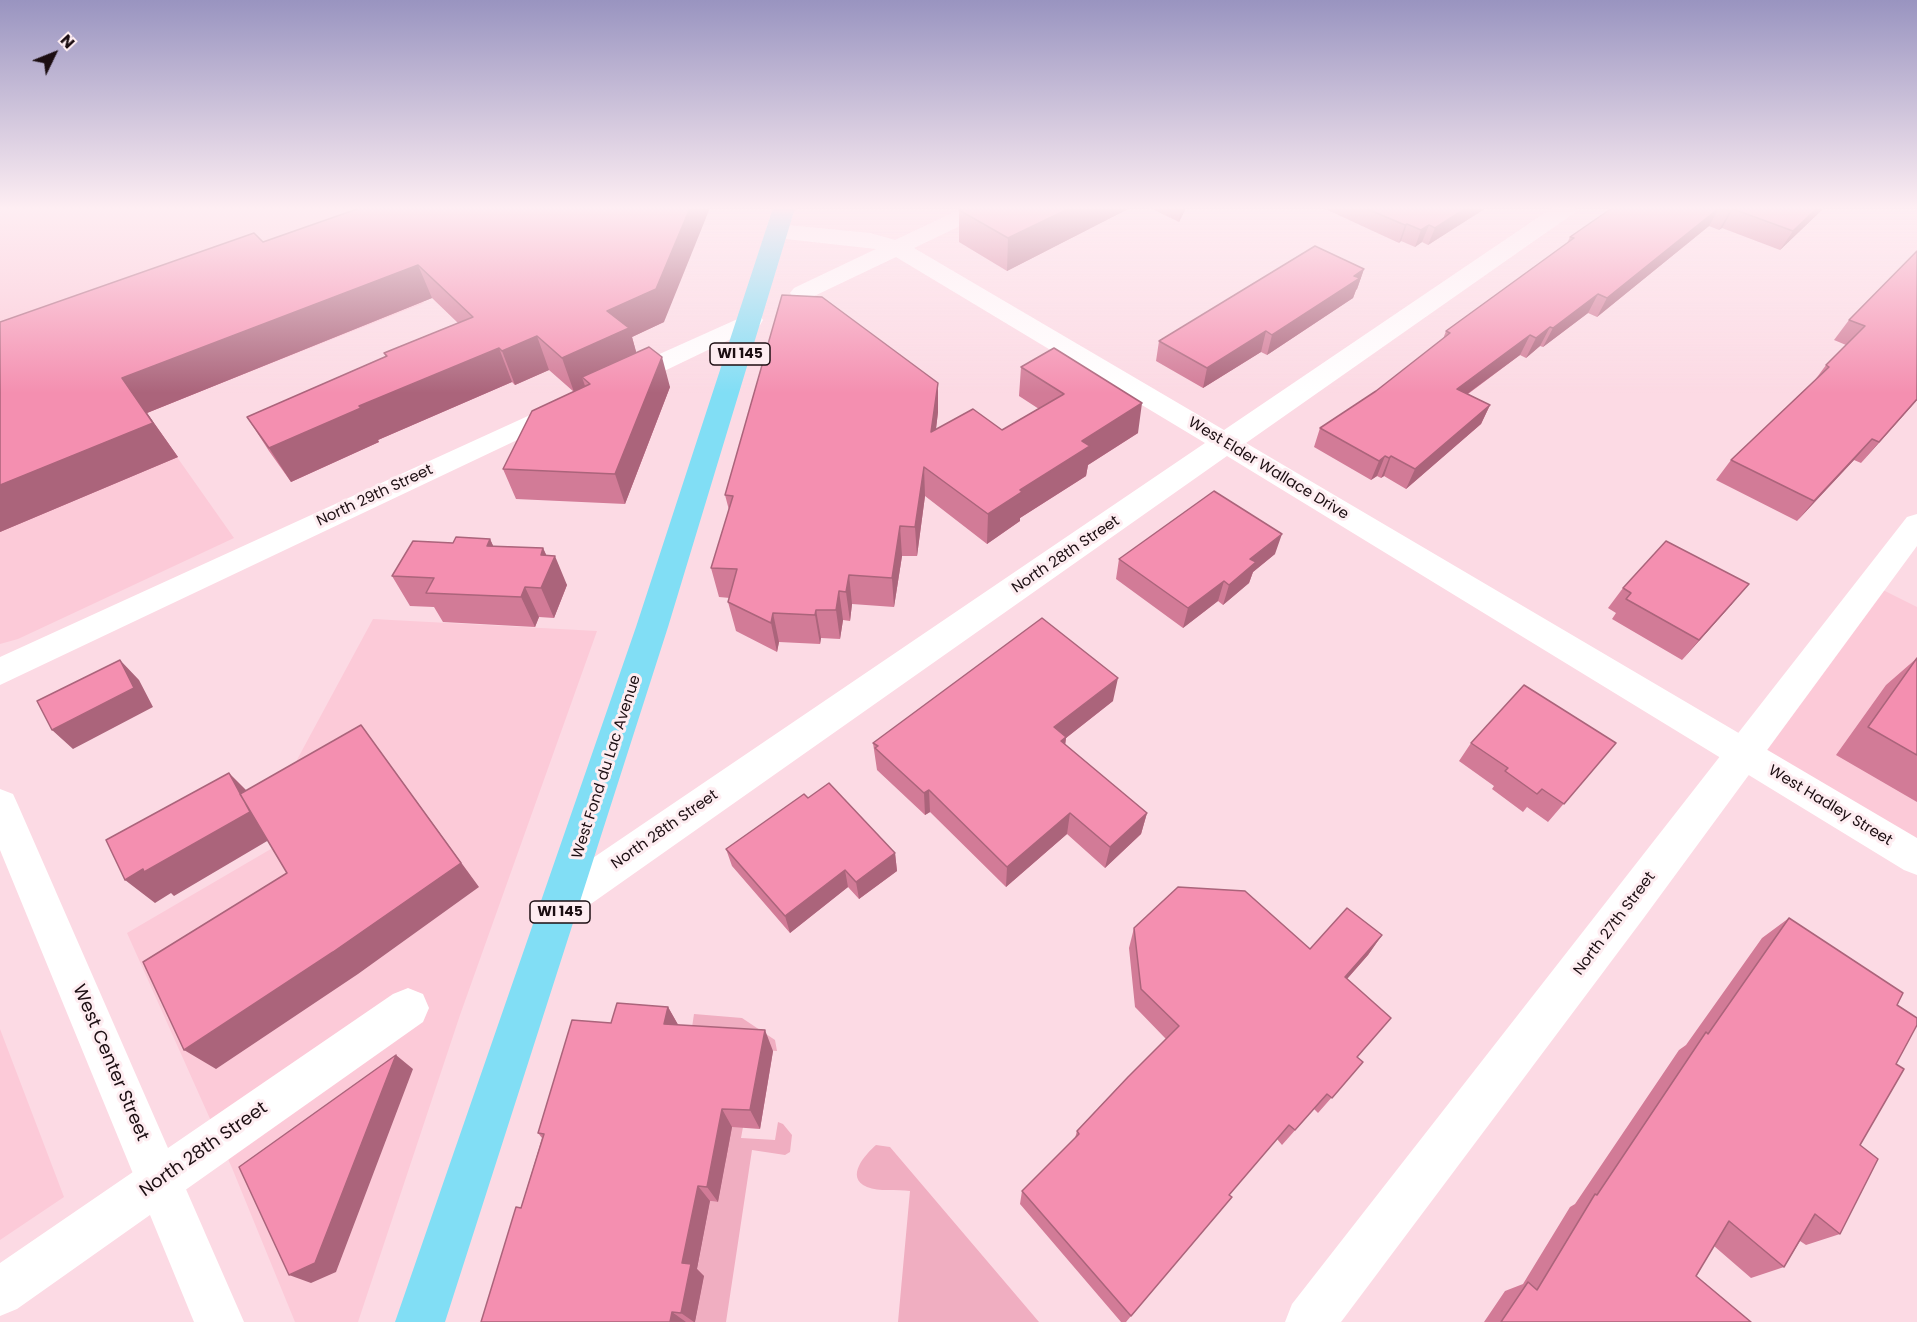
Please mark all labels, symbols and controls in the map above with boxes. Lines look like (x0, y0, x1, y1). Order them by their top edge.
north arrow (24, 24, 84, 84)
text: N (55, 29, 80, 54)
road number: WI 145 (710, 343, 770, 365)
street label: West Elder Wallace Drive (1185, 414, 1351, 524)
street label: North 29th Street (314, 461, 436, 531)
street label: North 28th Street (1009, 512, 1123, 598)
street label: West Fond du Lac Avenue (569, 673, 645, 861)
street label: West Hadley Street (1765, 762, 1895, 850)
street label: North 28th Street (608, 787, 722, 873)
street label: North 27th Street (1570, 869, 1660, 979)
road number: WI 145 (530, 901, 590, 923)
street label: West Center Street (67, 981, 153, 1145)
street label: North 28th Street (136, 1098, 272, 1202)

